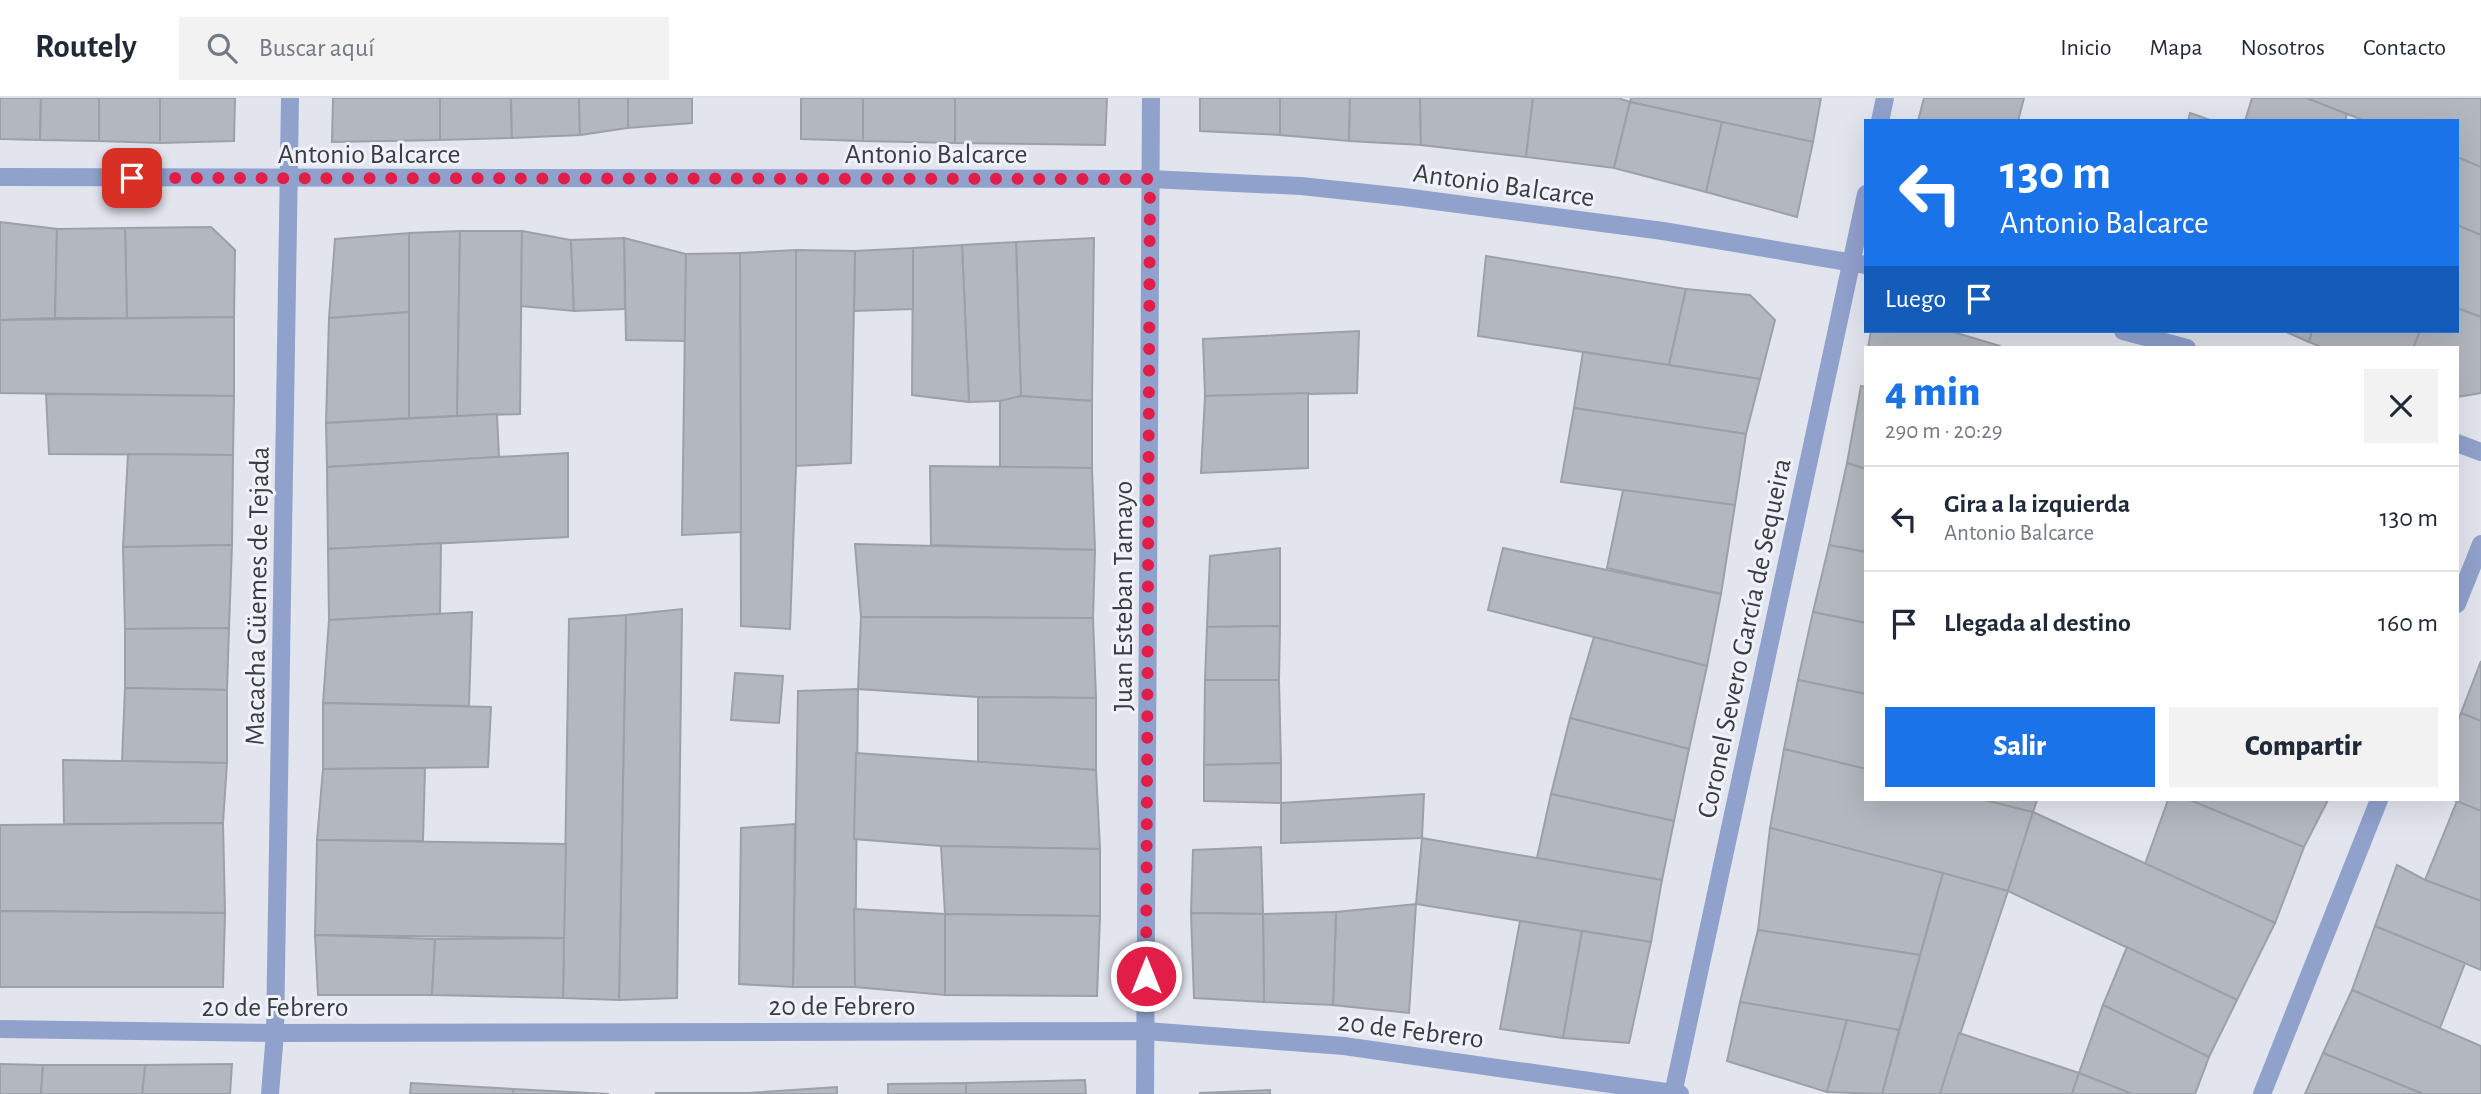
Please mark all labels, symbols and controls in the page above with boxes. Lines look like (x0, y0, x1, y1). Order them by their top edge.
search box (179, 17, 669, 80)
icon: search (203, 29, 241, 67)
text: Routely (35, 31, 137, 64)
text: Buscar aquí (259, 35, 375, 61)
text: Inicio (2060, 36, 2111, 60)
text: Mapa (2149, 36, 2203, 60)
text: Nosotros (2241, 36, 2325, 60)
text: Contacto (2363, 36, 2446, 60)
street label: Antonio Balcarce (278, 141, 460, 169)
street label: Antonio Balcarce (845, 141, 1027, 169)
icon: left (1885, 147, 1976, 238)
pin (102, 148, 162, 208)
text: 130 m (2000, 149, 2111, 198)
icon: arrive (113, 159, 151, 197)
street label: Antonio Balcarce (1411, 159, 1596, 213)
text: Antonio Balcarce (2000, 207, 2209, 239)
icon: arrive (1960, 280, 1998, 318)
text: Luego (1885, 286, 1946, 312)
button: close (2364, 369, 2438, 443)
text: 4 min (1885, 371, 1981, 413)
text: 290 m · 20:29 (1885, 420, 2003, 443)
street label: Macacha Güemes de Tejada (241, 446, 275, 746)
street label: Coronel Severo García de Sequeira (1693, 456, 1797, 821)
street label: Juan Esteban Tamayo (1110, 481, 1138, 711)
text: Gira a la izquierda (1944, 491, 2130, 517)
icon: left (1885, 500, 1923, 538)
text: 130 m (2380, 505, 2438, 531)
text: Antonio Balcarce (1944, 522, 2094, 545)
icon: arrive (1885, 605, 1923, 643)
text: Llegada al destino (1944, 610, 2131, 636)
text: 160 m (2378, 610, 2438, 636)
button: Salir (1885, 707, 2155, 787)
button: Compartir (2169, 707, 2438, 787)
position arrow (1109, 939, 1183, 1013)
street label: 20 de Febrero (768, 993, 916, 1021)
street label: 20 de Febrero (201, 994, 349, 1022)
street label: 20 de Febrero (1336, 1008, 1485, 1054)

